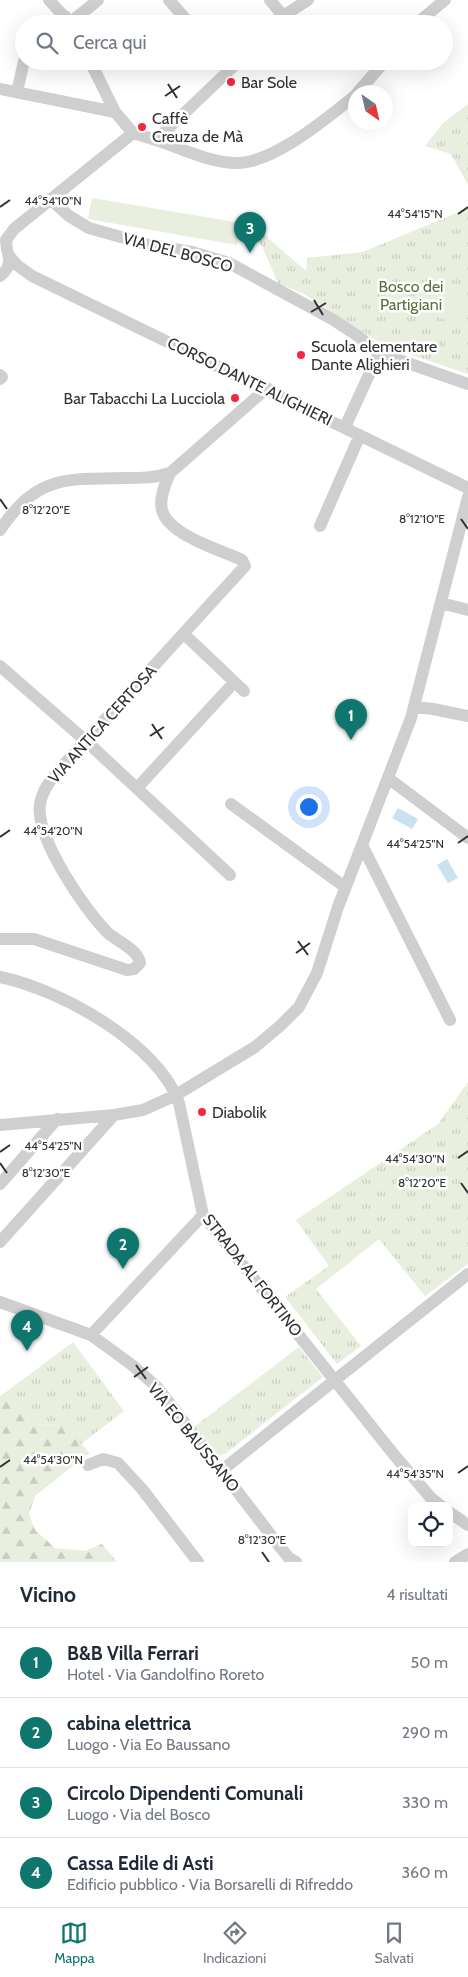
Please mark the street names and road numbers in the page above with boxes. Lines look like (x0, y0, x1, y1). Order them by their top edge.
street label: VIA DEL BOSCO (121, 229, 235, 276)
street label: CORSO DANTE ALIGHIERI (164, 333, 335, 430)
street label: VIA ANTICA CERTOSA (44, 661, 160, 787)
street label: STRADA AL FORTINO (199, 1210, 306, 1340)
street label: VIA EO BAUSSANO (144, 1379, 243, 1496)

